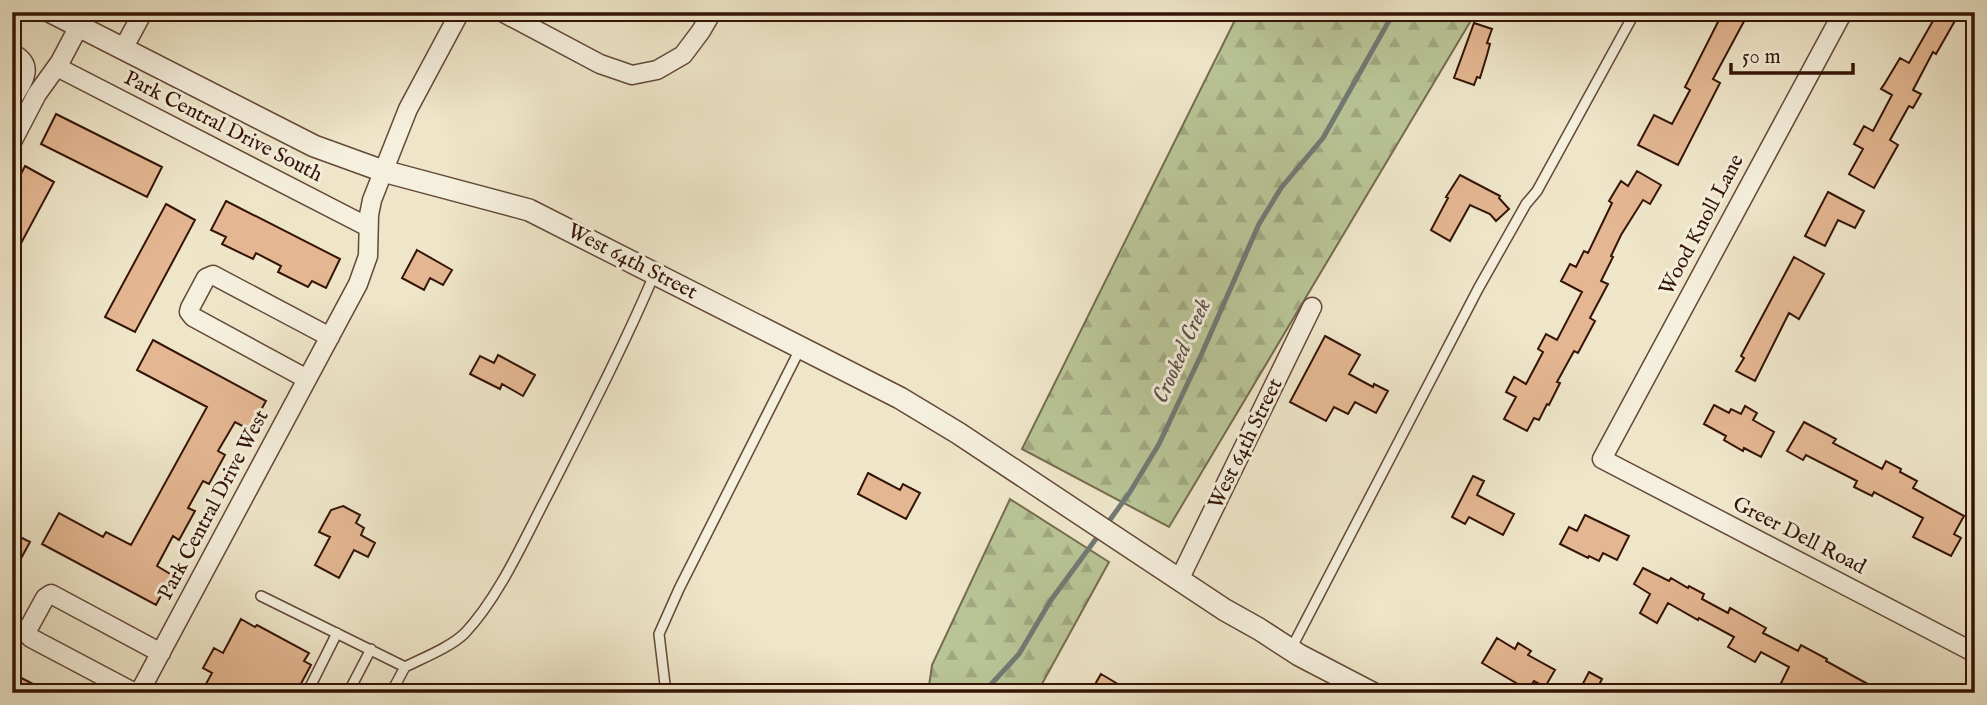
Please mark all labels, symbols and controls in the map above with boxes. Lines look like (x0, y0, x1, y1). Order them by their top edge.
scale bar (1731, 32, 1854, 76)
text: 50 m (1742, 44, 1781, 71)
street label: Park Central Drive South (119, 65, 327, 189)
street label: Wood Knoll Lane (1653, 150, 1751, 300)
street label: West 64th Street (563, 218, 701, 306)
water label: Crooked Creek (1146, 294, 1218, 408)
street label: West 64th Street (1203, 374, 1289, 514)
street label: Park Central Drive West (152, 405, 276, 605)
street label: Greer Dell Road (1728, 491, 1871, 582)

